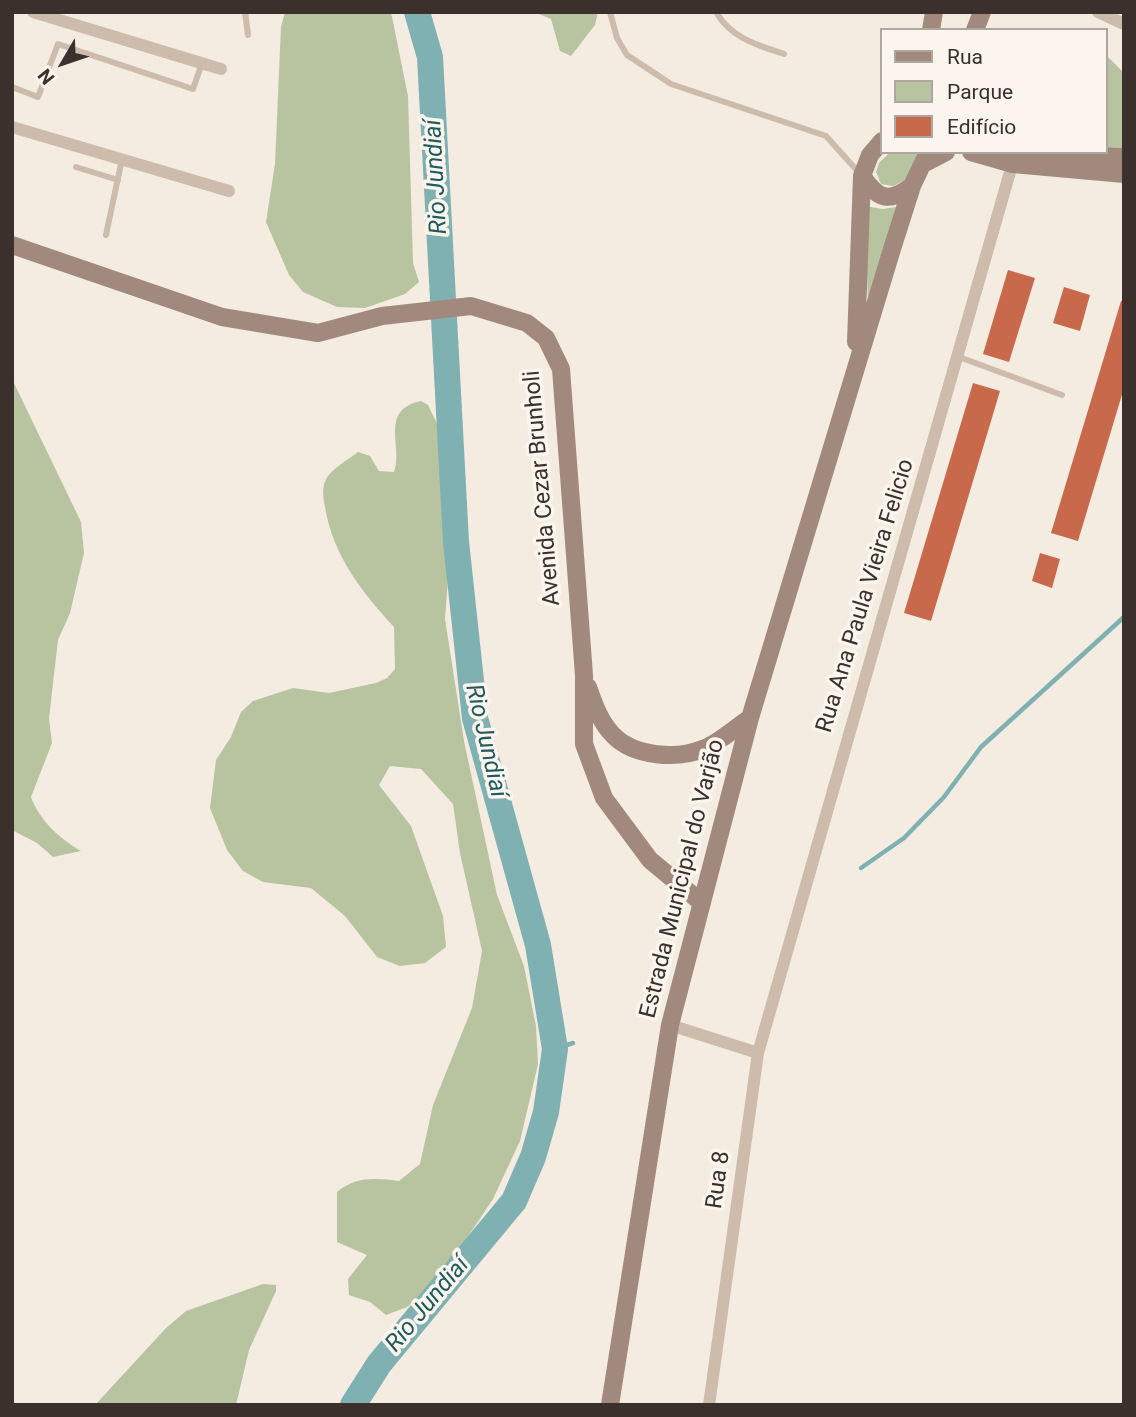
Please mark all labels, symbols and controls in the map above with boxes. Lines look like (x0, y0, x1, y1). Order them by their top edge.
north arrow (28, 28, 98, 98)
legend (880, 28, 1108, 154)
text: Rua (947, 45, 983, 69)
text: N (33, 64, 59, 89)
text: Parque (947, 80, 1013, 104)
text: Edifício (947, 115, 1016, 139)
water label: Rio Jundiaí (420, 119, 454, 235)
street label: Avenida Cezar Brunholi (519, 369, 567, 607)
street label: Rua Ana Paula Vieira Felicio (811, 456, 921, 736)
water label: Rio Jundiaí (458, 682, 512, 800)
street label: Estrada Municipal do Varjão (635, 737, 731, 1021)
street label: Rua 8 (701, 1149, 737, 1211)
water label: Rio Jundiaí (380, 1252, 476, 1358)

